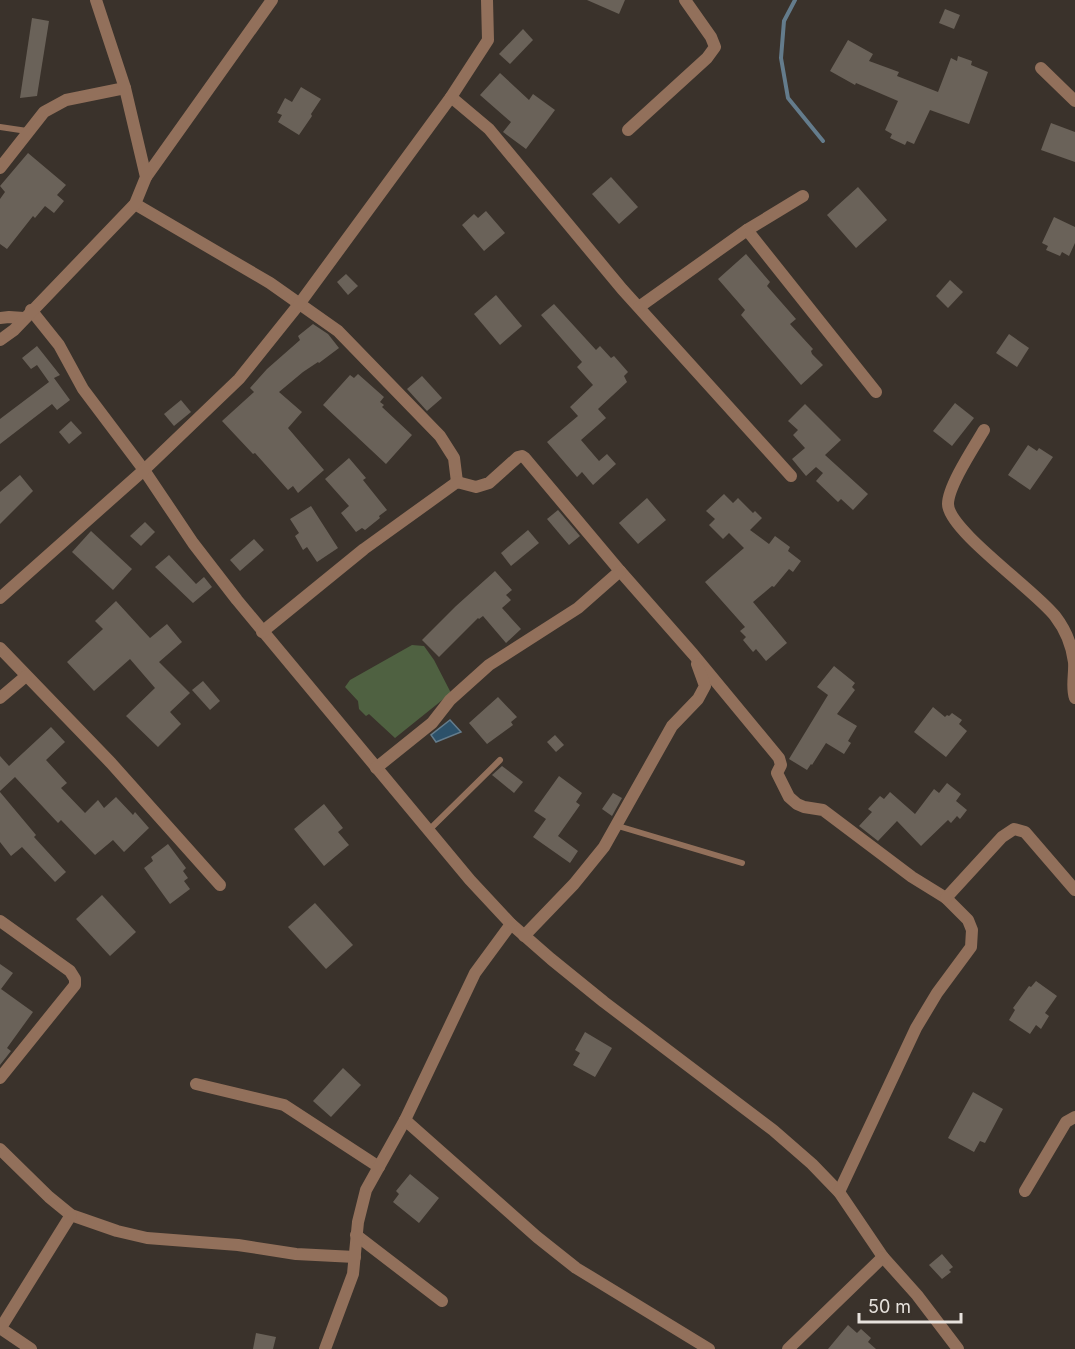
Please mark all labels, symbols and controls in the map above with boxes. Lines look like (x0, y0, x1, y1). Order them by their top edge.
scale bar (859, 1286, 961, 1324)
text: 50 m (868, 1296, 911, 1317)

